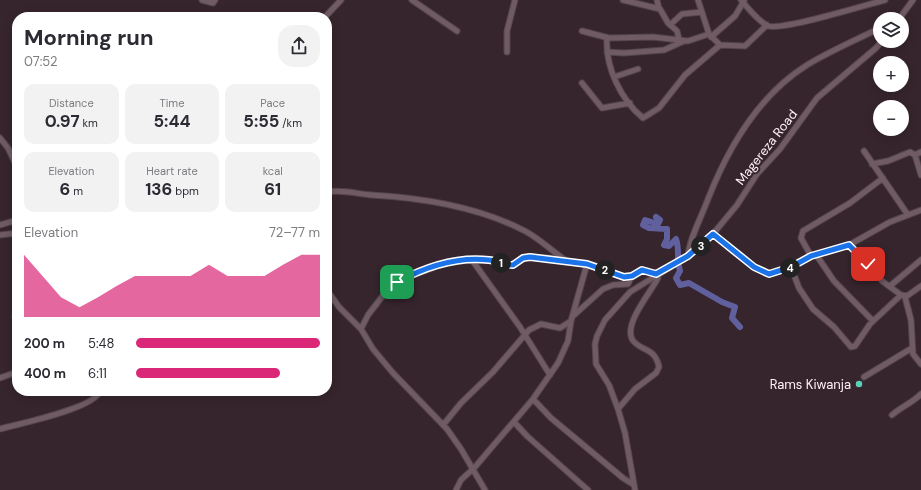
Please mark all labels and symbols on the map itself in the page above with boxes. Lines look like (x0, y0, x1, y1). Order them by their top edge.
street label: Magereza Road (732, 106, 801, 188)
pin: 3 (691, 236, 711, 256)
pin (851, 247, 885, 281)
pin: 1 (491, 253, 511, 273)
pin: 4 (780, 258, 800, 278)
pin: 2 (595, 260, 615, 280)
pin (380, 265, 414, 299)
place label: Rams Kiwanja (770, 376, 851, 393)
marker: Rams Kiwanja (854, 379, 864, 389)

